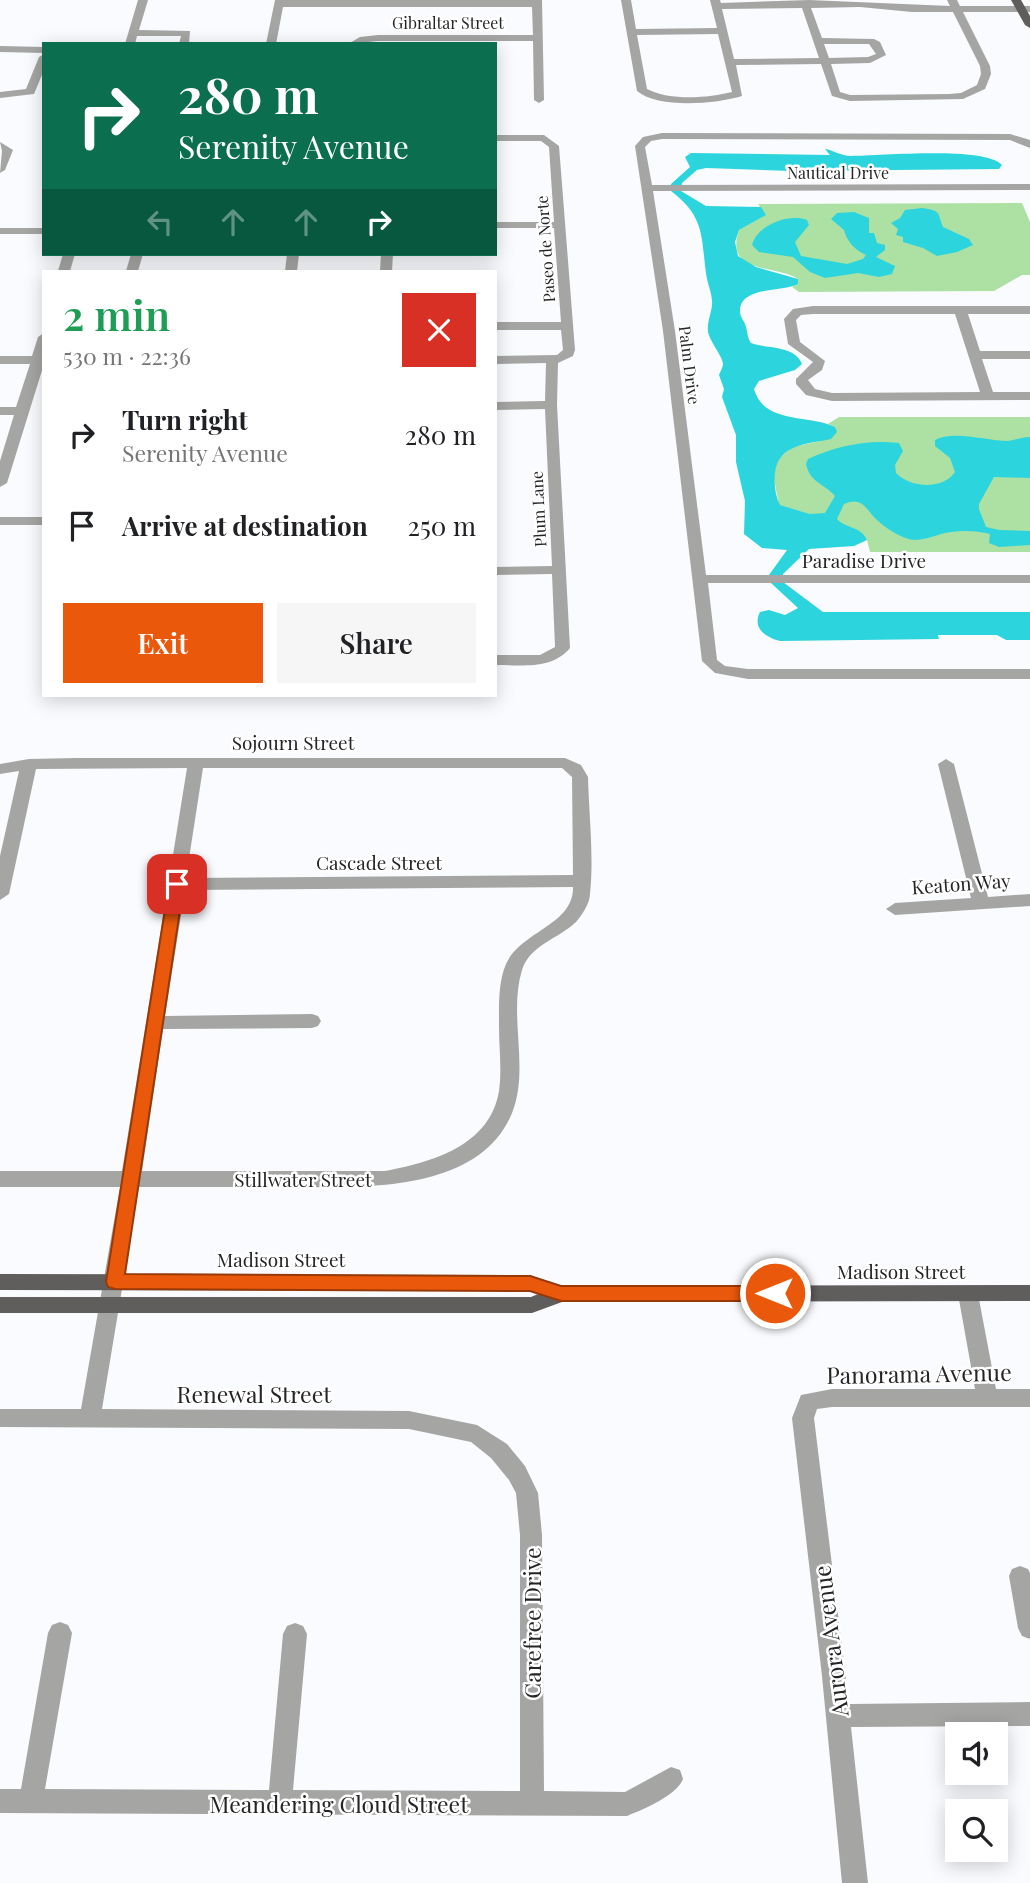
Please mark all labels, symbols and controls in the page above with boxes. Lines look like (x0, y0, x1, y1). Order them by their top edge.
street label: Gibraltar Street (392, 12, 504, 33)
text: 280 m (178, 61, 318, 126)
icon: right (63, 70, 154, 161)
text: Serenity Avenue (178, 124, 409, 167)
street label: Nautical Drive (787, 162, 889, 183)
street label: Paseo de Norte (531, 195, 559, 303)
icon: left (141, 203, 179, 241)
icon: ahead (214, 203, 252, 241)
icon: ahead (287, 203, 325, 241)
icon: right (360, 203, 398, 241)
text: 2 min (63, 286, 170, 342)
button: close (402, 293, 476, 367)
street label: Palm Drive (675, 324, 705, 406)
text: 530 m · 22:36 (63, 340, 191, 371)
text: Turn right (122, 402, 248, 437)
icon: right (63, 416, 101, 454)
text: 280 m (405, 417, 476, 452)
text: Serenity Avenue (122, 437, 288, 468)
street label: Plum Lane (526, 470, 550, 548)
icon: arrive (63, 507, 101, 545)
text: Arrive at destination (122, 508, 368, 543)
text: 250 m (408, 508, 476, 543)
street label: Paradise Drive (802, 547, 926, 573)
button: Exit (63, 603, 263, 683)
button: Share (277, 603, 476, 683)
street label: Sojourn Street (232, 729, 355, 755)
street label: Cascade Street (316, 849, 442, 875)
pin (147, 854, 207, 914)
icon: arrive (158, 865, 196, 903)
street label: Keaton Way (911, 867, 1012, 899)
street label: Stillwater Street (234, 1166, 372, 1192)
street label: Madison Street (217, 1246, 346, 1272)
position arrow (738, 1256, 812, 1330)
street label: Madison Street (837, 1258, 966, 1284)
street label: Panorama Avenue (826, 1356, 1012, 1390)
street label: Renewal Street (177, 1378, 332, 1409)
street label: Carefree Drive (516, 1547, 547, 1699)
street label: Aurora Avenue (805, 1564, 855, 1719)
map controls (945, 1722, 1008, 1862)
button: sound (945, 1722, 1008, 1785)
street label: Meandering Cloud Street (210, 1788, 469, 1819)
button: search (945, 1799, 1008, 1862)

